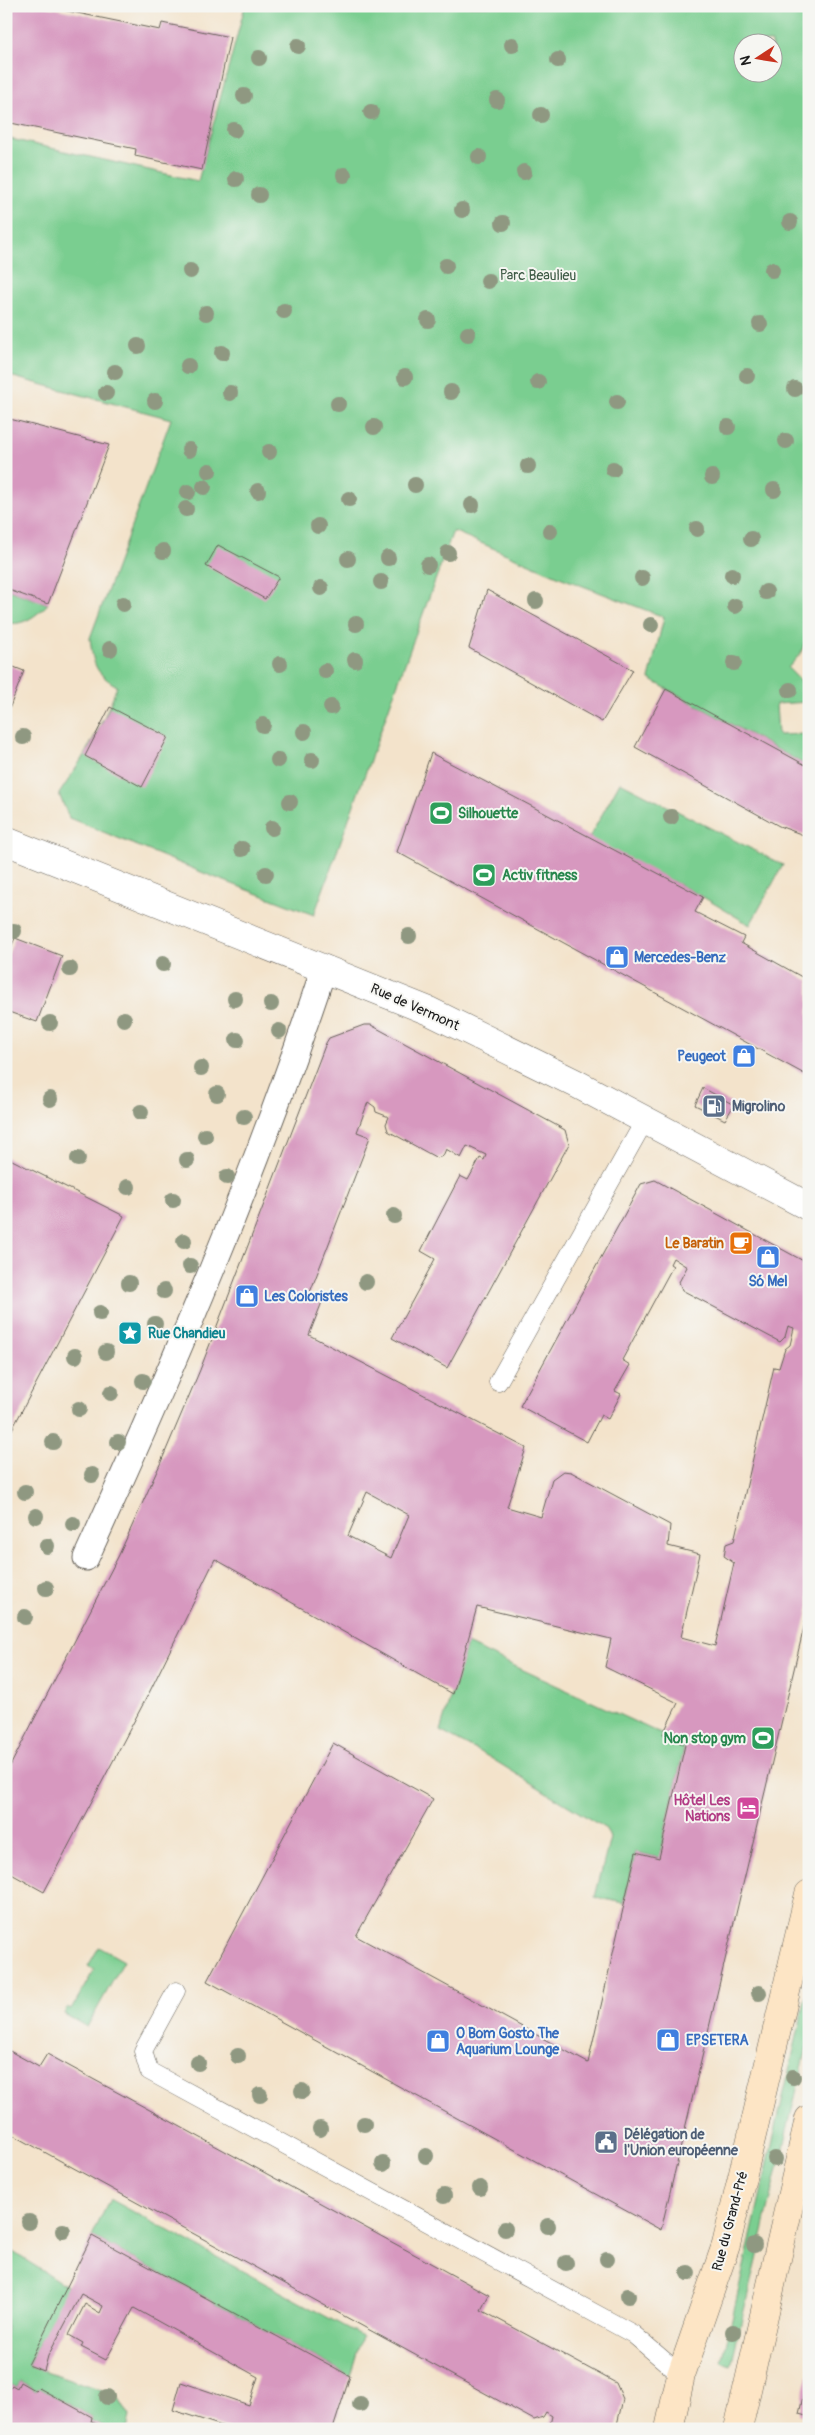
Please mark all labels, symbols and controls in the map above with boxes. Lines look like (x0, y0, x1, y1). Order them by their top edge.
north arrow (732, 32, 782, 82)
text: N (736, 54, 755, 67)
park label: Parc Beaulieu (500, 267, 576, 284)
sports icon: Silhouette (428, 800, 454, 826)
place label: Silhouette (458, 805, 519, 822)
sports icon: Activ fitness (471, 862, 497, 888)
place label: Activ fitness (502, 867, 578, 884)
shop icon: Mercedes-Benz (604, 944, 630, 970)
place label: Mercedes-Benz (634, 949, 727, 966)
street label: Rue de Vermont (368, 980, 462, 1034)
shop icon: Peugeot (731, 1043, 757, 1069)
place label: Peugeot (677, 1048, 726, 1065)
fuel station icon: Migrolino (701, 1093, 727, 1119)
place label: Migrolino (732, 1098, 786, 1115)
cafe icon: Le Baratin (728, 1230, 754, 1256)
place label: Le Baratin (665, 1235, 724, 1252)
shop icon: Só Mel (755, 1244, 781, 1270)
place label: Só Mel (748, 1273, 788, 1290)
shop icon: Les Coloristes (234, 1283, 260, 1309)
place label: Les Coloristes (264, 1288, 348, 1305)
place icon: Rue Chandieu (117, 1320, 143, 1346)
place label: Rue Chandieu (148, 1325, 226, 1342)
sports icon: Non stop gym (750, 1725, 776, 1751)
place label: Non stop gym (664, 1730, 747, 1747)
place label: Hôtel Les Nations (674, 1792, 731, 1825)
hotel icon: Hôtel Les Nations (735, 1795, 761, 1821)
place label: O Bom Gosto The Aquarium Lounge (456, 2025, 560, 2058)
shop icon: EPSETERA (655, 2027, 681, 2053)
shop icon: O Bom Gosto The Aquarium Lounge (425, 2028, 451, 2054)
place label: EPSETERA (686, 2032, 749, 2049)
place label: Délégation de l'Union européenne (624, 2126, 739, 2159)
public building icon: Délégation de l'Union européenne (593, 2129, 619, 2155)
street label: Rue du Grand-Pré (708, 2169, 752, 2273)

